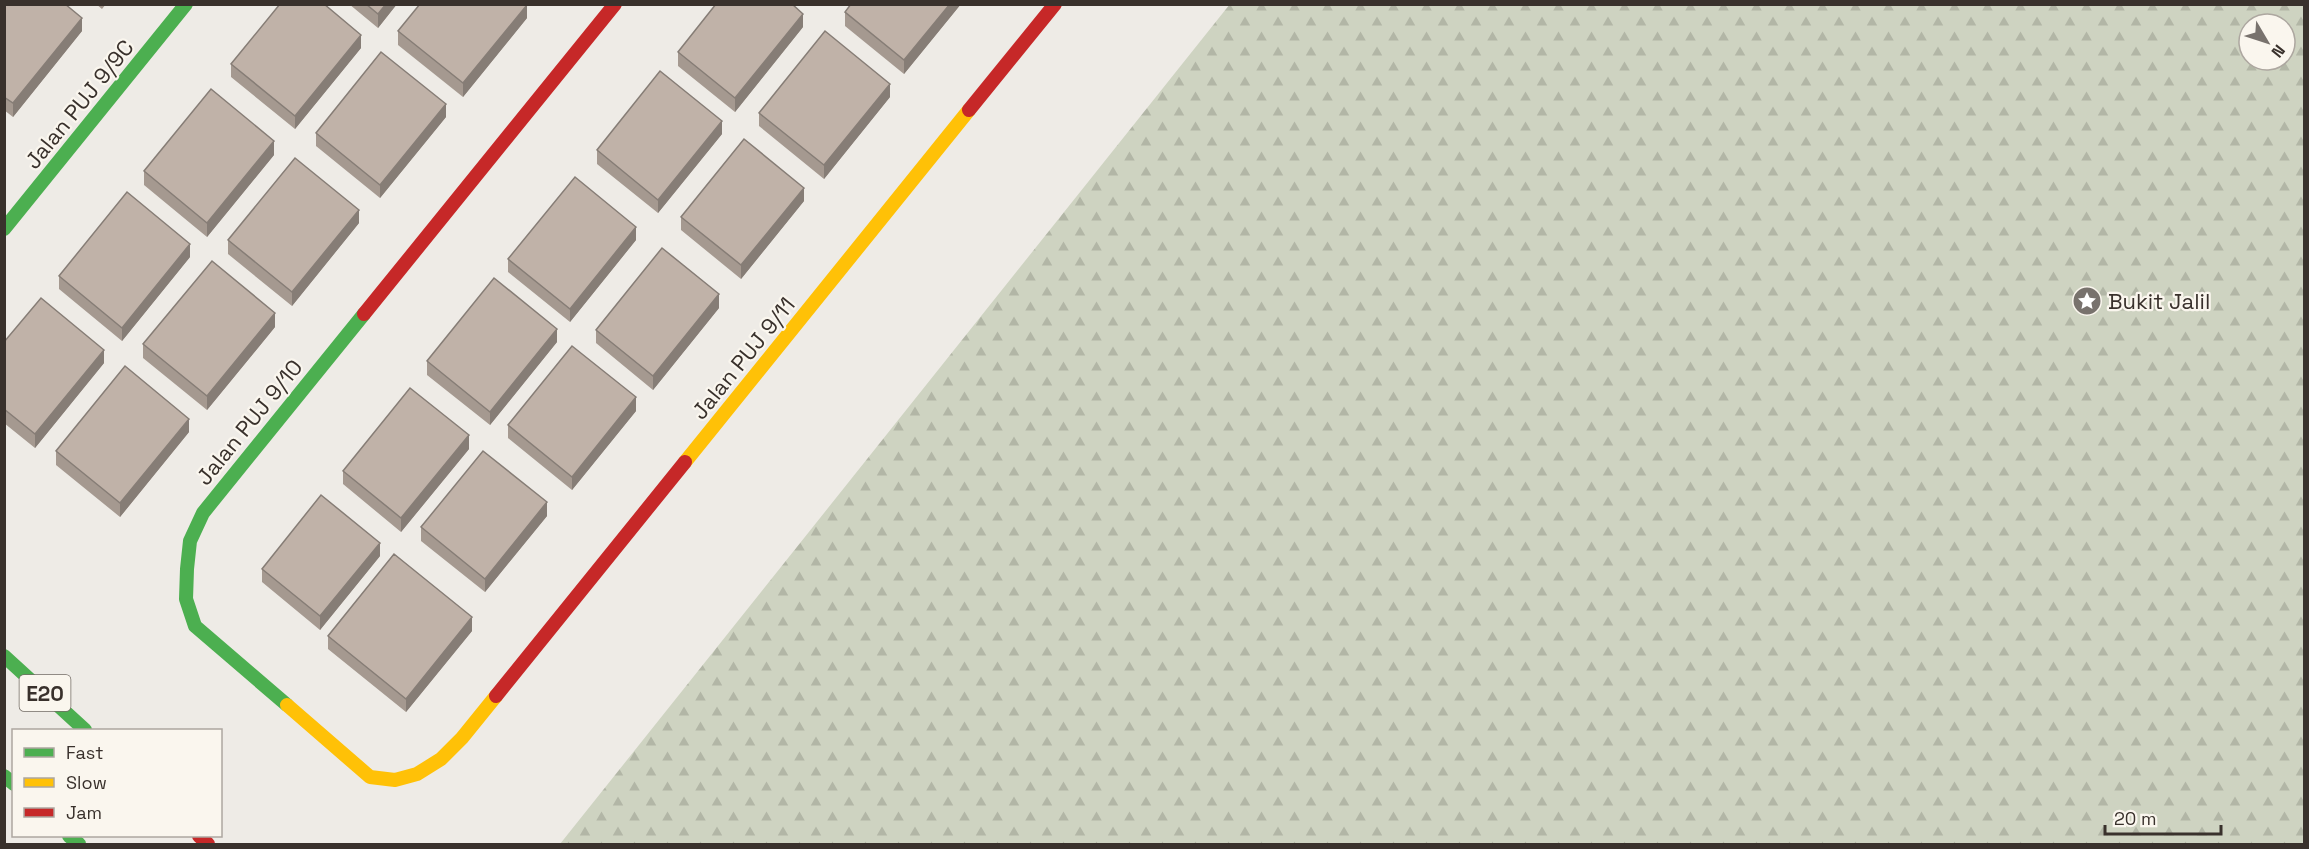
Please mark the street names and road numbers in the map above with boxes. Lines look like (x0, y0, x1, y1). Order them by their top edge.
street label: Jalan PUJ 9/9C (18, 34, 140, 174)
street label: Jalan PUJ 9/11 (685, 291, 801, 425)
street label: Jalan PUJ 9/10 (190, 353, 308, 491)
road number: E20 (20, 675, 70, 711)

